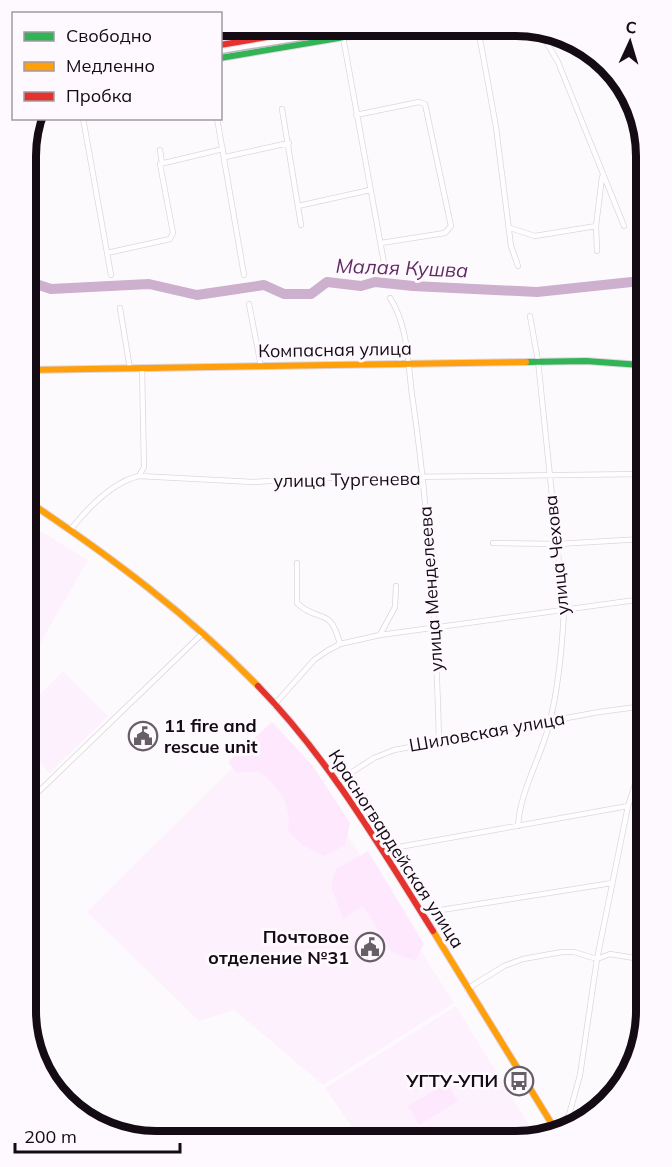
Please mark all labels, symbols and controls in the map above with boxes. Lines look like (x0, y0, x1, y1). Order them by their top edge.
legend (12, 12, 222, 120)
north arrow (600, 12, 660, 72)
text: С (625, 17, 637, 37)
text: Свободно (66, 24, 152, 47)
text: Медленно (66, 54, 155, 77)
text: Пробка (66, 84, 132, 107)
water label: Малая Кушва (335, 253, 469, 282)
street label: Компасная улица (258, 337, 412, 362)
street label: улица Тургенева (273, 467, 421, 492)
street label: улица Чехова (539, 494, 574, 616)
street label: улица Менделеева (413, 506, 448, 673)
street label: Шиловская улица (407, 706, 567, 757)
place label: 11 fire and rescue unit (164, 714, 258, 758)
public building icon: 11 fire and rescue unit (127, 720, 159, 752)
street label: Красногвардейская улица (323, 745, 469, 952)
place label: Почтовое отделение №31 (208, 925, 349, 969)
public building icon: Почтовое отделение №31 (354, 931, 386, 963)
bus stop icon: УГТУ-УПИ (503, 1065, 535, 1097)
place label: УГТУ-УПИ (405, 1069, 498, 1092)
scale bar (15, 1116, 180, 1154)
text: 200 m (24, 1125, 77, 1148)

